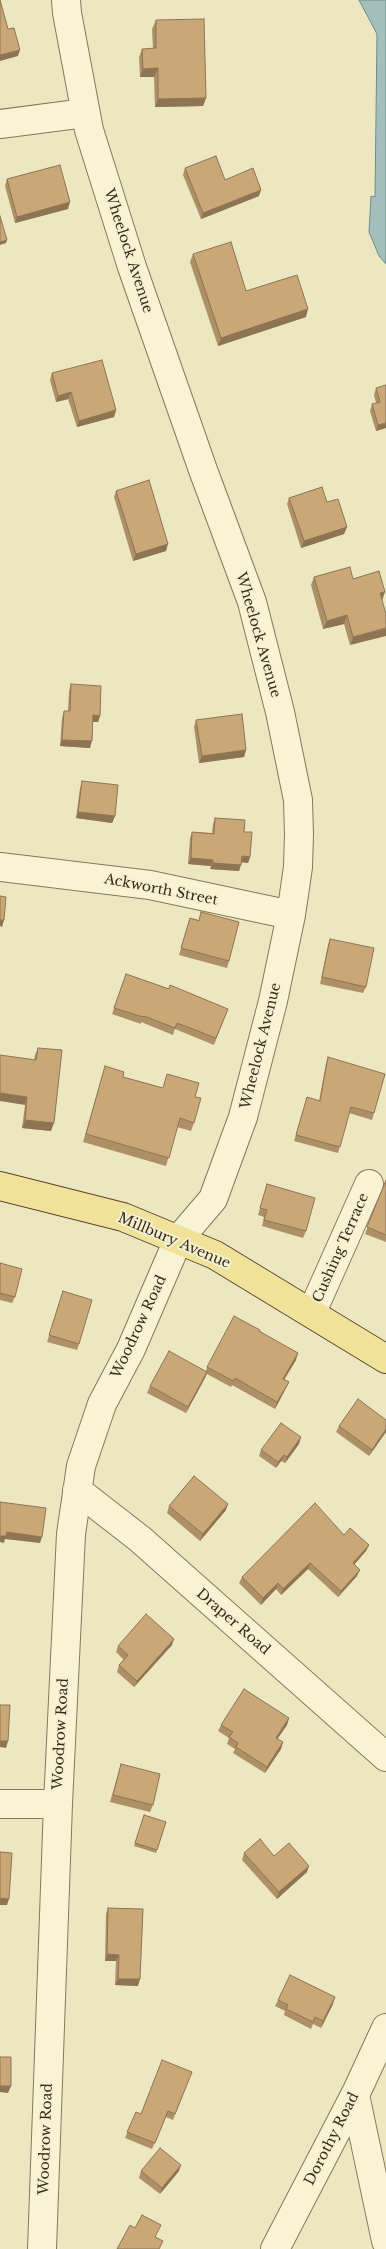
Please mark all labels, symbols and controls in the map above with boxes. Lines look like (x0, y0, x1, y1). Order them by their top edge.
street label: Wheelock Avenue (100, 187, 156, 315)
street label: Wheelock Avenue (232, 570, 284, 700)
street label: Ackworth Street (103, 871, 219, 909)
street label: Wheelock Avenue (237, 981, 285, 1111)
street label: Cushing Terrace (309, 1191, 373, 1305)
street label: Millbury Avenue (115, 1210, 233, 1272)
street label: Woodrow Road (108, 1273, 170, 1381)
street label: Draper Road (193, 1585, 273, 1659)
street label: Woodrow Road (50, 1678, 72, 1790)
street label: Woodrow Road (36, 2083, 56, 2195)
street label: Dorothy Road (301, 2090, 363, 2188)

